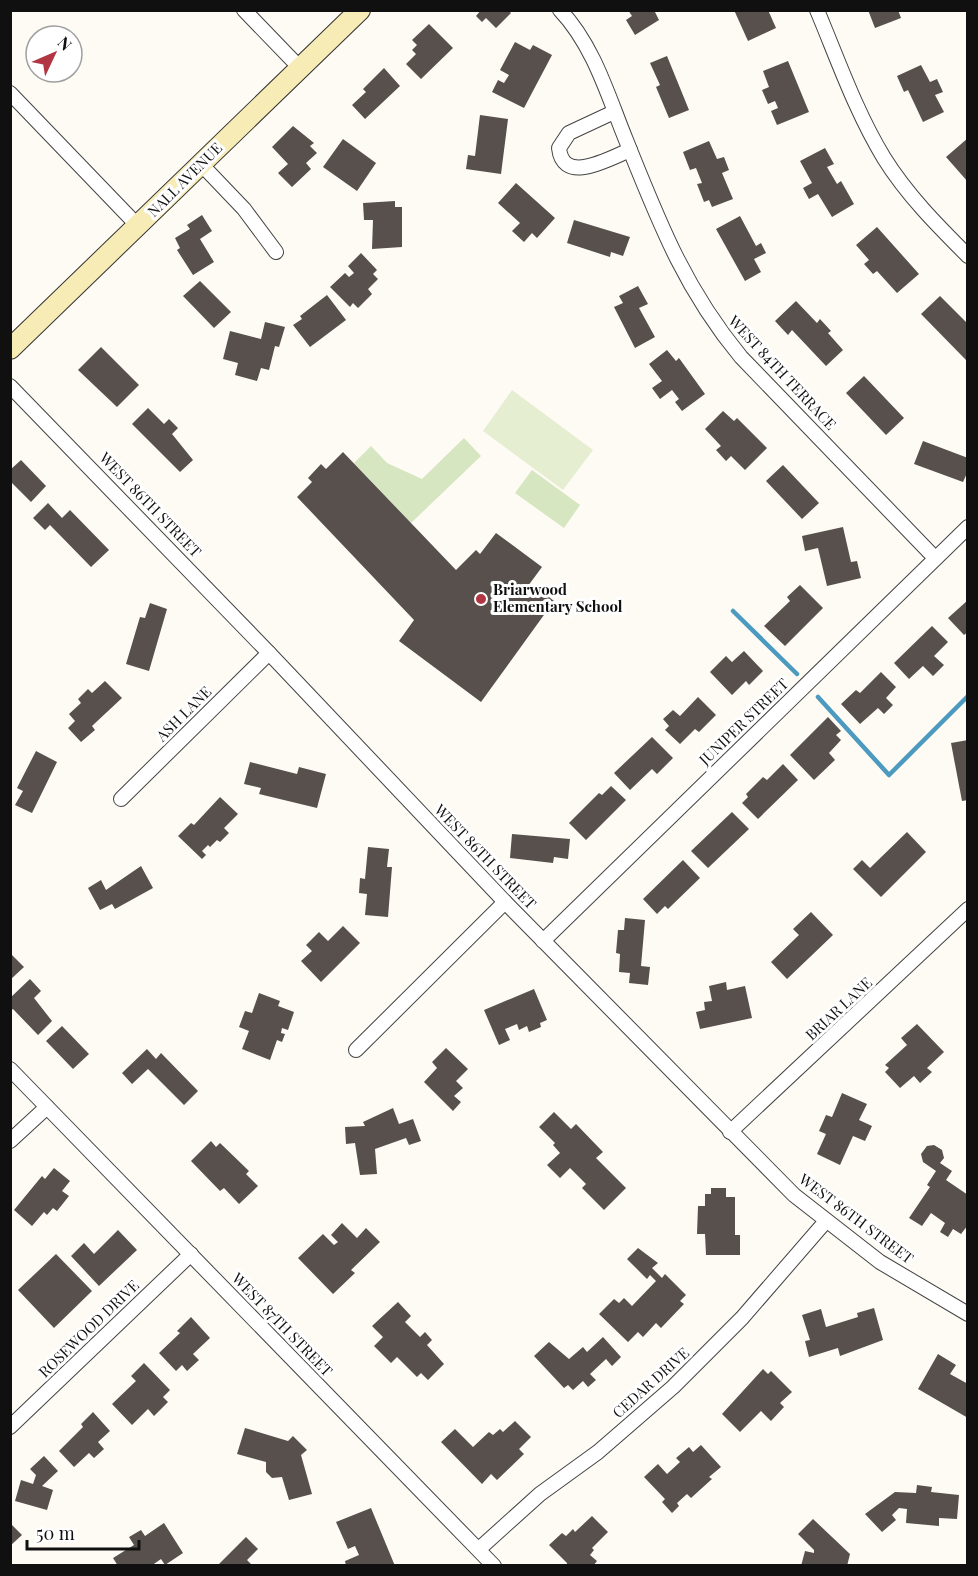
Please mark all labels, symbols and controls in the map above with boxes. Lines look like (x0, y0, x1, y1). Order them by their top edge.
north arrow (24, 24, 84, 84)
text: N (54, 32, 77, 55)
street label: NALL AVENUE (143, 138, 226, 221)
street label: WEST 84TH TERRACE (724, 310, 841, 434)
street label: WEST 86TH STREET (95, 447, 206, 561)
place label: Briarwood Elementary School (493, 579, 623, 616)
marker: Briarwood Elementary School (474, 592, 488, 606)
street label: JUNIPER STREET (694, 674, 792, 770)
street label: ASH LANE (151, 681, 215, 746)
street label: WEST 86TH STREET (430, 799, 541, 913)
street label: BRIAR LANE (801, 972, 876, 1044)
street label: WEST 86TH STREET (795, 1168, 918, 1268)
street label: WEST 87TH STREET (227, 1268, 337, 1380)
street label: ROSEWOOD DRIVE (34, 1275, 143, 1381)
street label: CEDAR DRIVE (608, 1343, 693, 1422)
scale bar (27, 1513, 140, 1551)
text: 50 m (36, 1521, 75, 1545)

